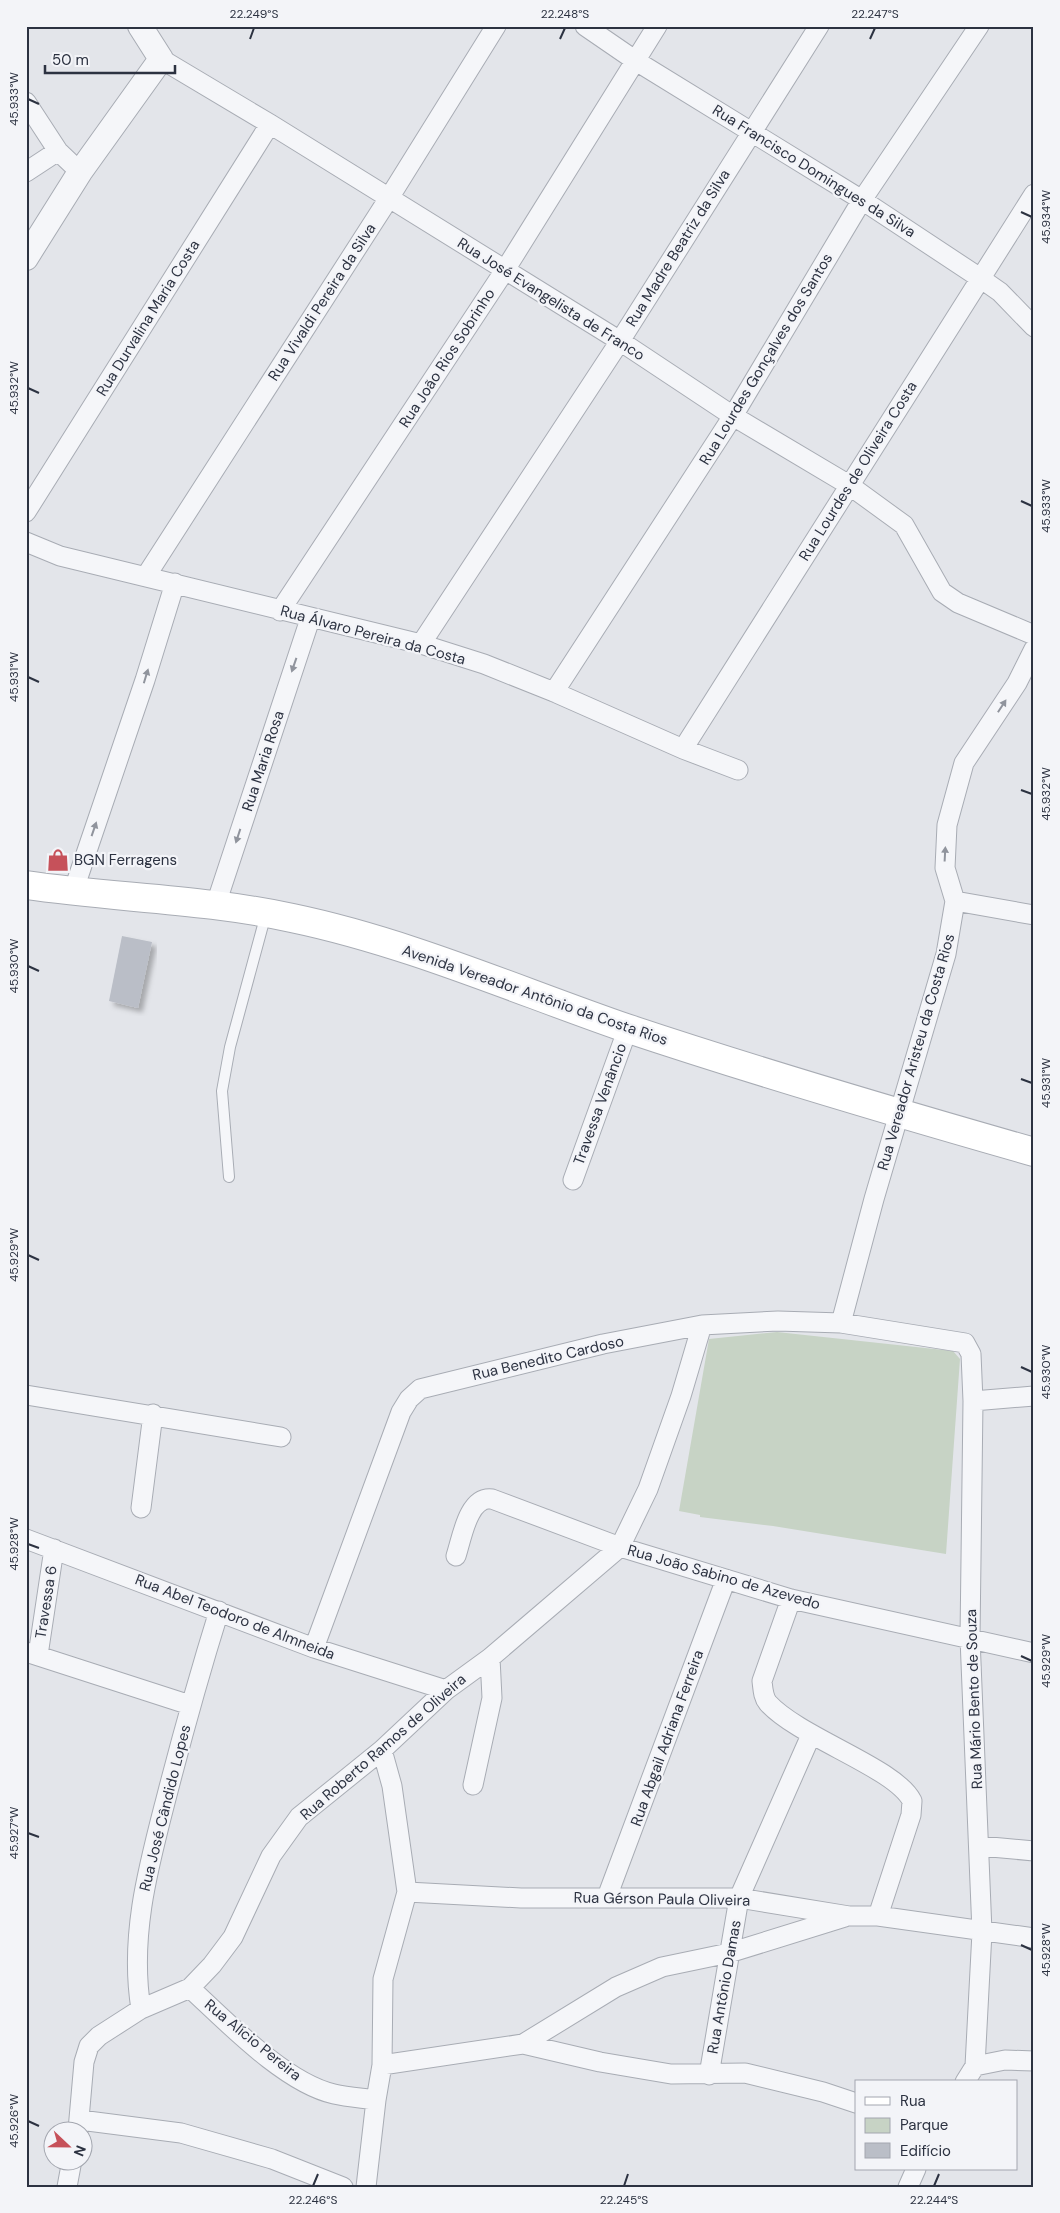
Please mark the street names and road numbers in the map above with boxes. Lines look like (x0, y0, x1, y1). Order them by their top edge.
street label: Rua Francisco Domingues da Silva (709, 100, 919, 242)
street label: Rua Madre Beatriz da Silva (621, 166, 735, 330)
street label: Rua Vivaldi Pereira da Silva (263, 219, 381, 385)
street label: Rua José Evangelista de Franco (454, 233, 649, 365)
street label: Rua Durvalina Maria Costa (92, 236, 204, 400)
street label: Rua Lourdes Gonçalves dos Santos (695, 250, 837, 468)
street label: Rua João Rios Sobrinho (394, 284, 500, 432)
street label: Rua Lourdes de Oliveira Costa (794, 377, 922, 565)
street label: Rua Álvaro Pereira da Costa (278, 601, 468, 669)
street label: Rua Maria Rosa (237, 708, 289, 814)
street label: Rua Vereador Aristeu da Costa Rios (873, 931, 959, 1173)
street label: Avenida Vereador Antônio da Costa Rios (399, 940, 671, 1050)
street label: Travessa Venâncio (569, 1040, 631, 1168)
street label: Rua Benedito Cardoso (470, 1331, 626, 1385)
street label: Rua João Sabino de Azevedo (625, 1540, 823, 1614)
street label: Travessa 6 (30, 1564, 62, 1640)
street label: Rua Abel Teodoro de Almneida (132, 1570, 338, 1664)
street label: Rua Mário Bento de Souza (961, 1609, 987, 1789)
street label: Rua Abgail Adriana Ferreira (626, 1647, 708, 1829)
street label: Rua Roberto Ramos de Oliveira (296, 1669, 470, 1825)
street label: Rua José Cândido Lopes (135, 1723, 195, 1893)
street label: Rua Gérson Paula Oliveira (574, 1887, 750, 1911)
street label: Rua Antônio Damas (702, 1919, 746, 2055)
street label: Rua Alício Pereira (200, 1995, 306, 2085)

